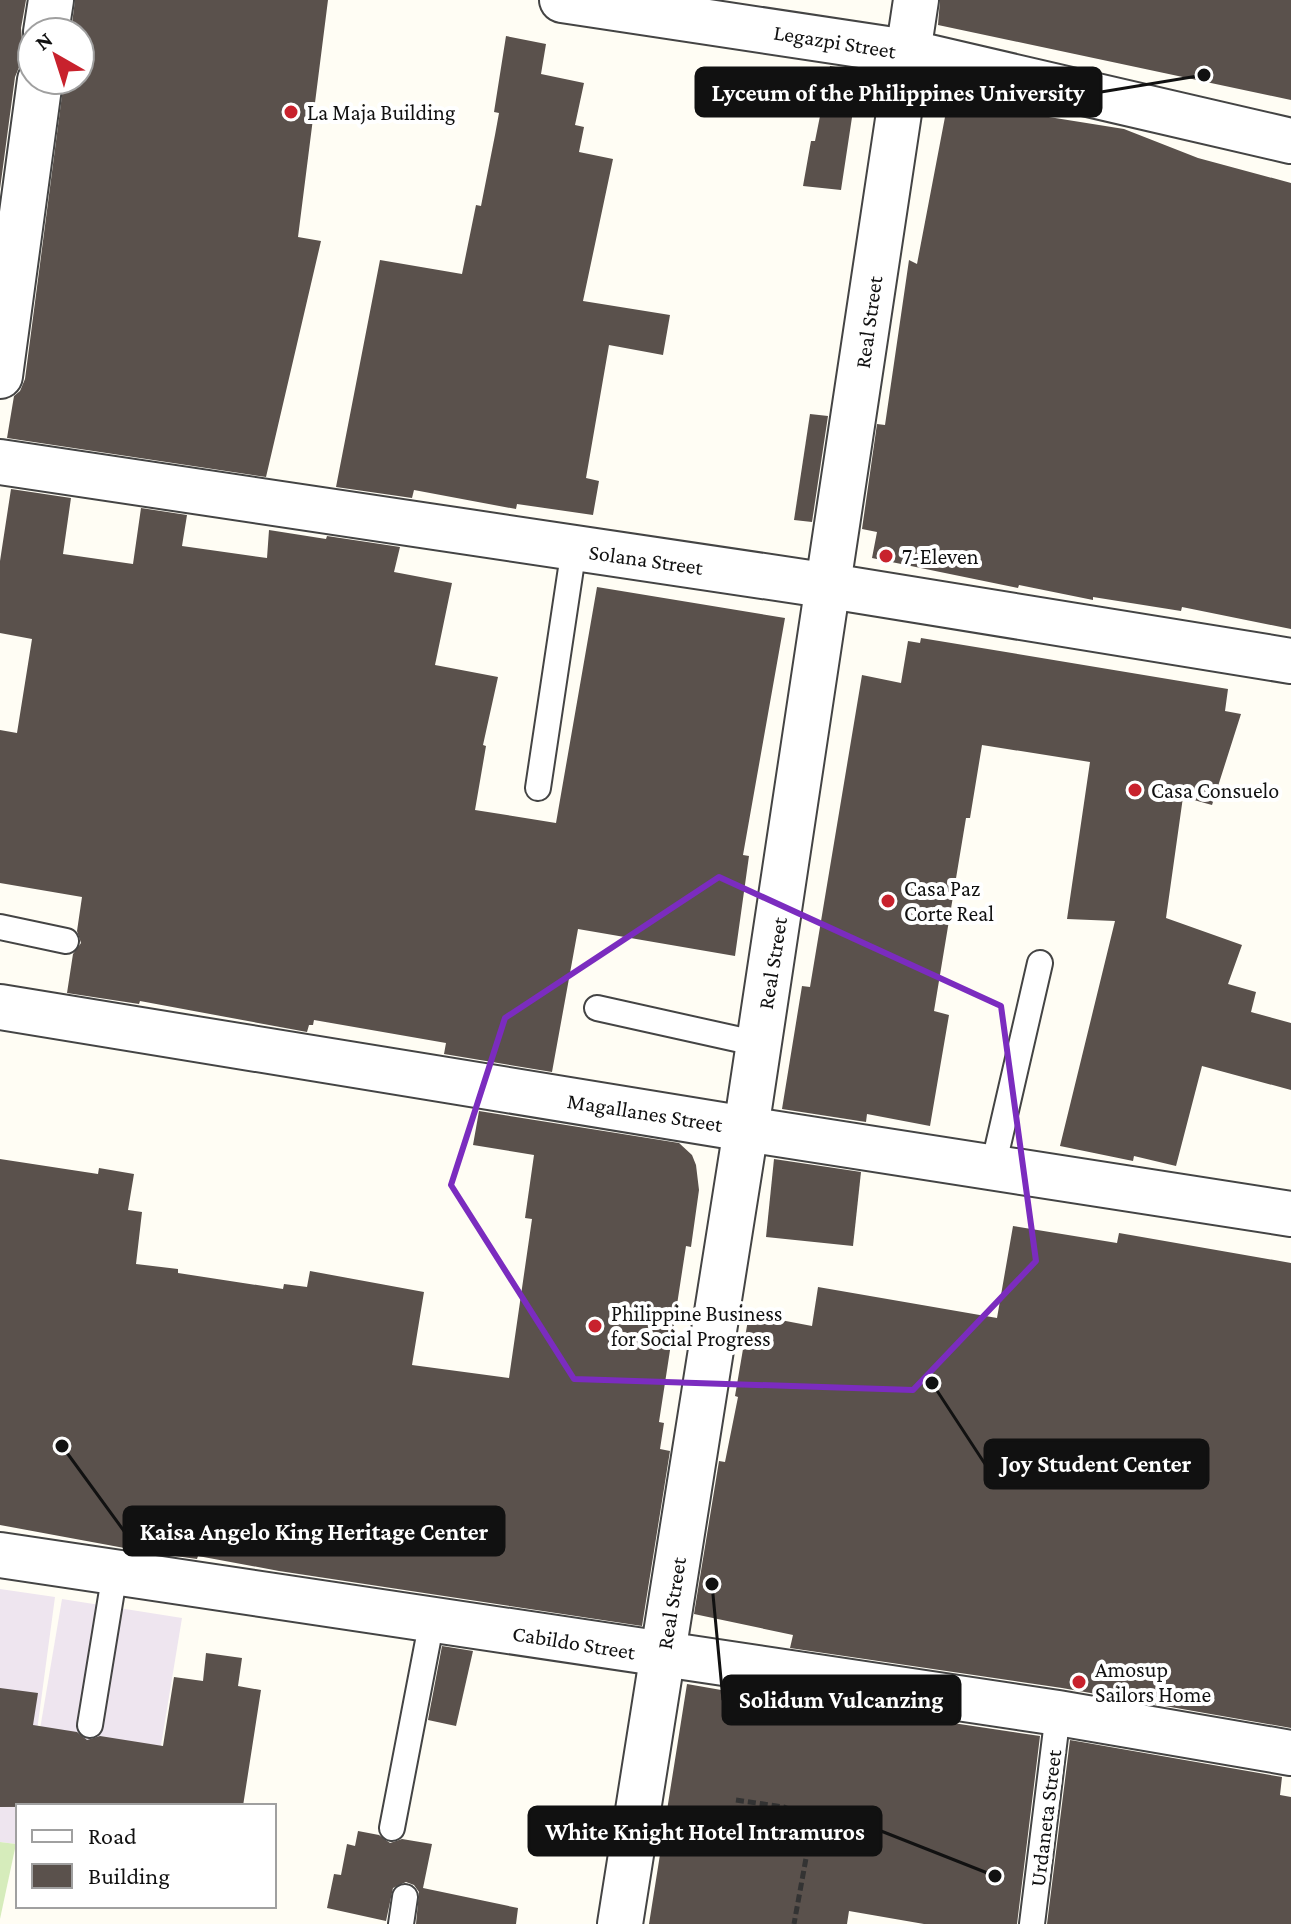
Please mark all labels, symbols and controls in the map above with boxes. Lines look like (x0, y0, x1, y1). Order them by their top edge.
north arrow (16, 16, 96, 96)
street label: Legazpi Street (772, 19, 899, 64)
text: N (30, 26, 57, 55)
callout: Lyceum of the Philippines University (696, 68, 1101, 116)
text: Lyceum of the Philippines University (711, 79, 1085, 106)
place label: La Maja Building (307, 100, 456, 125)
marker: La Maja Building (282, 103, 300, 121)
street label: Real Street (850, 273, 887, 370)
street label: Solana Street (587, 539, 705, 580)
place label: 7-Eleven (902, 544, 979, 569)
marker: 7-Eleven (877, 547, 895, 565)
place label: Casa Consuelo (1151, 778, 1279, 803)
marker: Casa Consuelo (1126, 781, 1144, 799)
place label: Casa Paz Corte Real (904, 876, 994, 926)
marker: Casa Paz Corte Real (879, 892, 897, 910)
street label: Real Street (753, 914, 792, 1011)
street label: Magallanes Street (566, 1088, 725, 1137)
place label: Philippine Business for Social Progress (611, 1301, 782, 1351)
marker: Philippine Business for Social Progress (586, 1317, 604, 1335)
callout: Joy Student Center (985, 1440, 1208, 1488)
text: Joy Student Center (998, 1450, 1192, 1477)
callout: Kaisa Angelo King Heritage Center (124, 1507, 504, 1555)
text: Kaisa Angelo King Heritage Center (140, 1518, 489, 1545)
street label: Real Street (652, 1554, 691, 1651)
street label: Cabildo Street (511, 1620, 638, 1665)
place label: Amosup Sailors Home (1095, 1657, 1211, 1707)
marker: Amosup Sailors Home (1070, 1673, 1088, 1691)
callout: Solidum Vulcanzing (723, 1676, 960, 1724)
text: Solidum Vulcanzing (739, 1686, 943, 1713)
street label: Urdaneta Street (1025, 1747, 1066, 1888)
legend (16, 1804, 276, 1908)
callout: White Knight Hotel Intramuros (529, 1807, 881, 1855)
text: White Knight Hotel Intramuros (544, 1818, 865, 1845)
text: Road (88, 1822, 137, 1849)
text: Building (88, 1862, 170, 1889)

